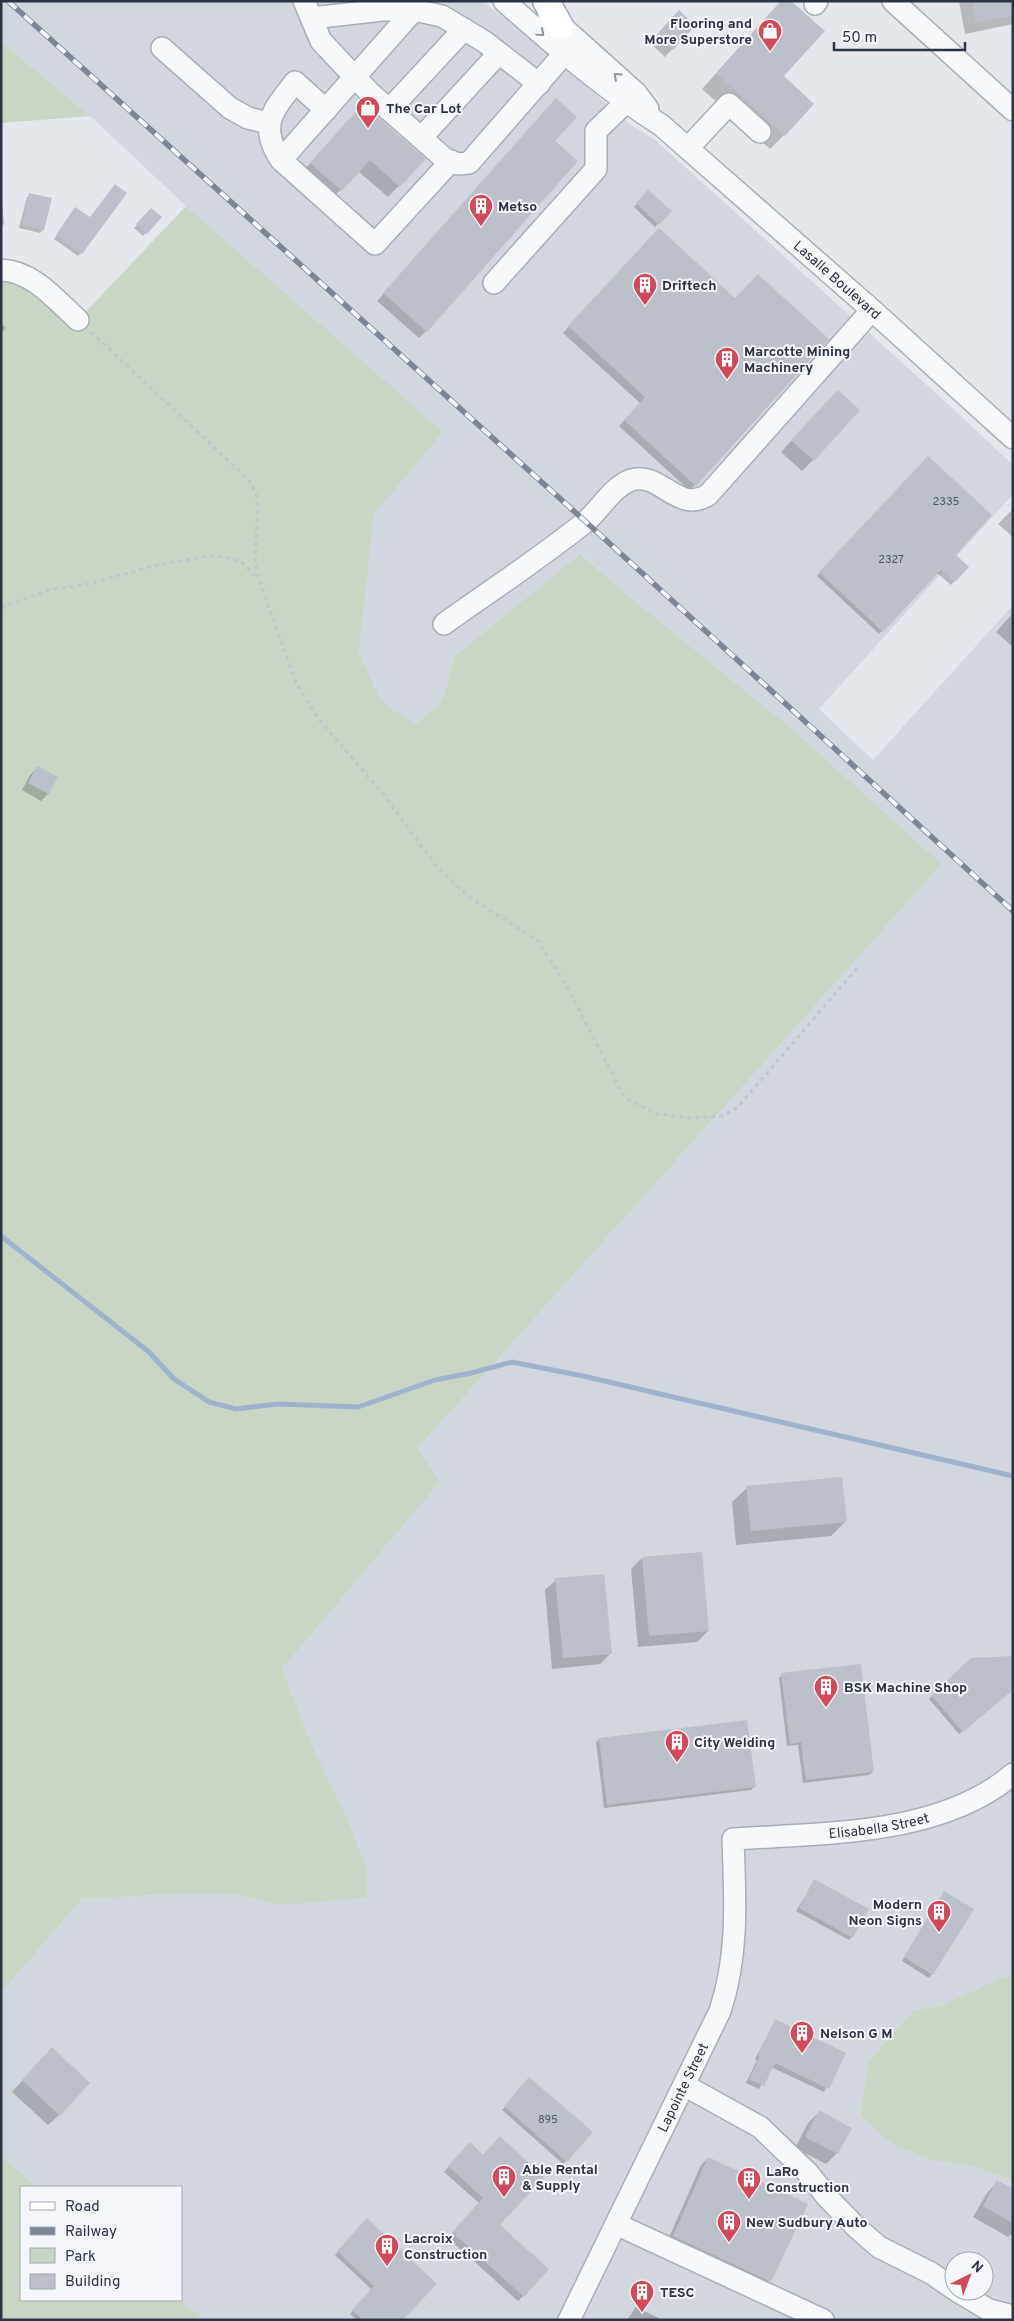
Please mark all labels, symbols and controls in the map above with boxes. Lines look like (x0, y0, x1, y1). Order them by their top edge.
place label: Flooring and More Superstore (644, 16, 752, 49)
shop icon: Flooring and More Superstore (757, 18, 783, 52)
scale bar (834, 20, 965, 52)
one-way arrow (535, 28, 544, 37)
text: 50 m (842, 29, 877, 48)
one-way arrow (613, 73, 622, 82)
shop icon: The Car Lot (355, 95, 381, 129)
place label: The Car Lot (386, 101, 461, 118)
building icon: Metso (468, 193, 494, 227)
place label: Metso (498, 199, 537, 216)
street label: Lasalle Boulevard (789, 238, 884, 324)
building icon: Driftech (632, 272, 658, 306)
place label: Driftech (662, 278, 716, 295)
place label: Marcotte Mining Machinery (744, 344, 850, 377)
building icon: Marcotte Mining Machinery (714, 346, 740, 380)
house number: 2335 (933, 495, 960, 509)
house number: 2327 (878, 553, 904, 567)
building icon: BSK Machine Shop (813, 1674, 839, 1708)
place label: BSK Machine Shop (844, 1680, 967, 1697)
building icon: City Welding (664, 1729, 690, 1763)
place label: City Welding (694, 1735, 775, 1752)
street label: Elisabella Street (828, 1810, 931, 1843)
place label: Modern Neon Signs (848, 1897, 922, 1930)
building icon: Modern Neon Signs (926, 1899, 952, 1933)
building icon: Nelson G M (789, 2020, 815, 2054)
place label: Nelson G M (820, 2026, 893, 2043)
street label: Lapointe Street (655, 2041, 713, 2135)
house number: 895 (538, 2113, 558, 2127)
place label: Able Rental & Supply (522, 2162, 598, 2195)
building icon: Able Rental & Supply (491, 2164, 517, 2198)
place label: LaRo Construction (766, 2164, 849, 2197)
building icon: LaRo Construction (736, 2166, 762, 2200)
legend (20, 2186, 182, 2301)
text: Road (65, 2198, 100, 2217)
building icon: New Sudbury Auto (716, 2209, 742, 2243)
place label: New Sudbury Auto (746, 2215, 868, 2232)
text: Railway (65, 2223, 117, 2242)
place label: Lacroix Construction (404, 2231, 487, 2264)
building icon: Lacroix Construction (374, 2233, 400, 2267)
text: Park (65, 2248, 96, 2267)
north arrow (944, 2251, 994, 2301)
text: N (967, 2258, 986, 2277)
text: Building (65, 2273, 120, 2292)
building icon: TESC (629, 2279, 655, 2313)
place label: TESC (660, 2285, 695, 2302)

